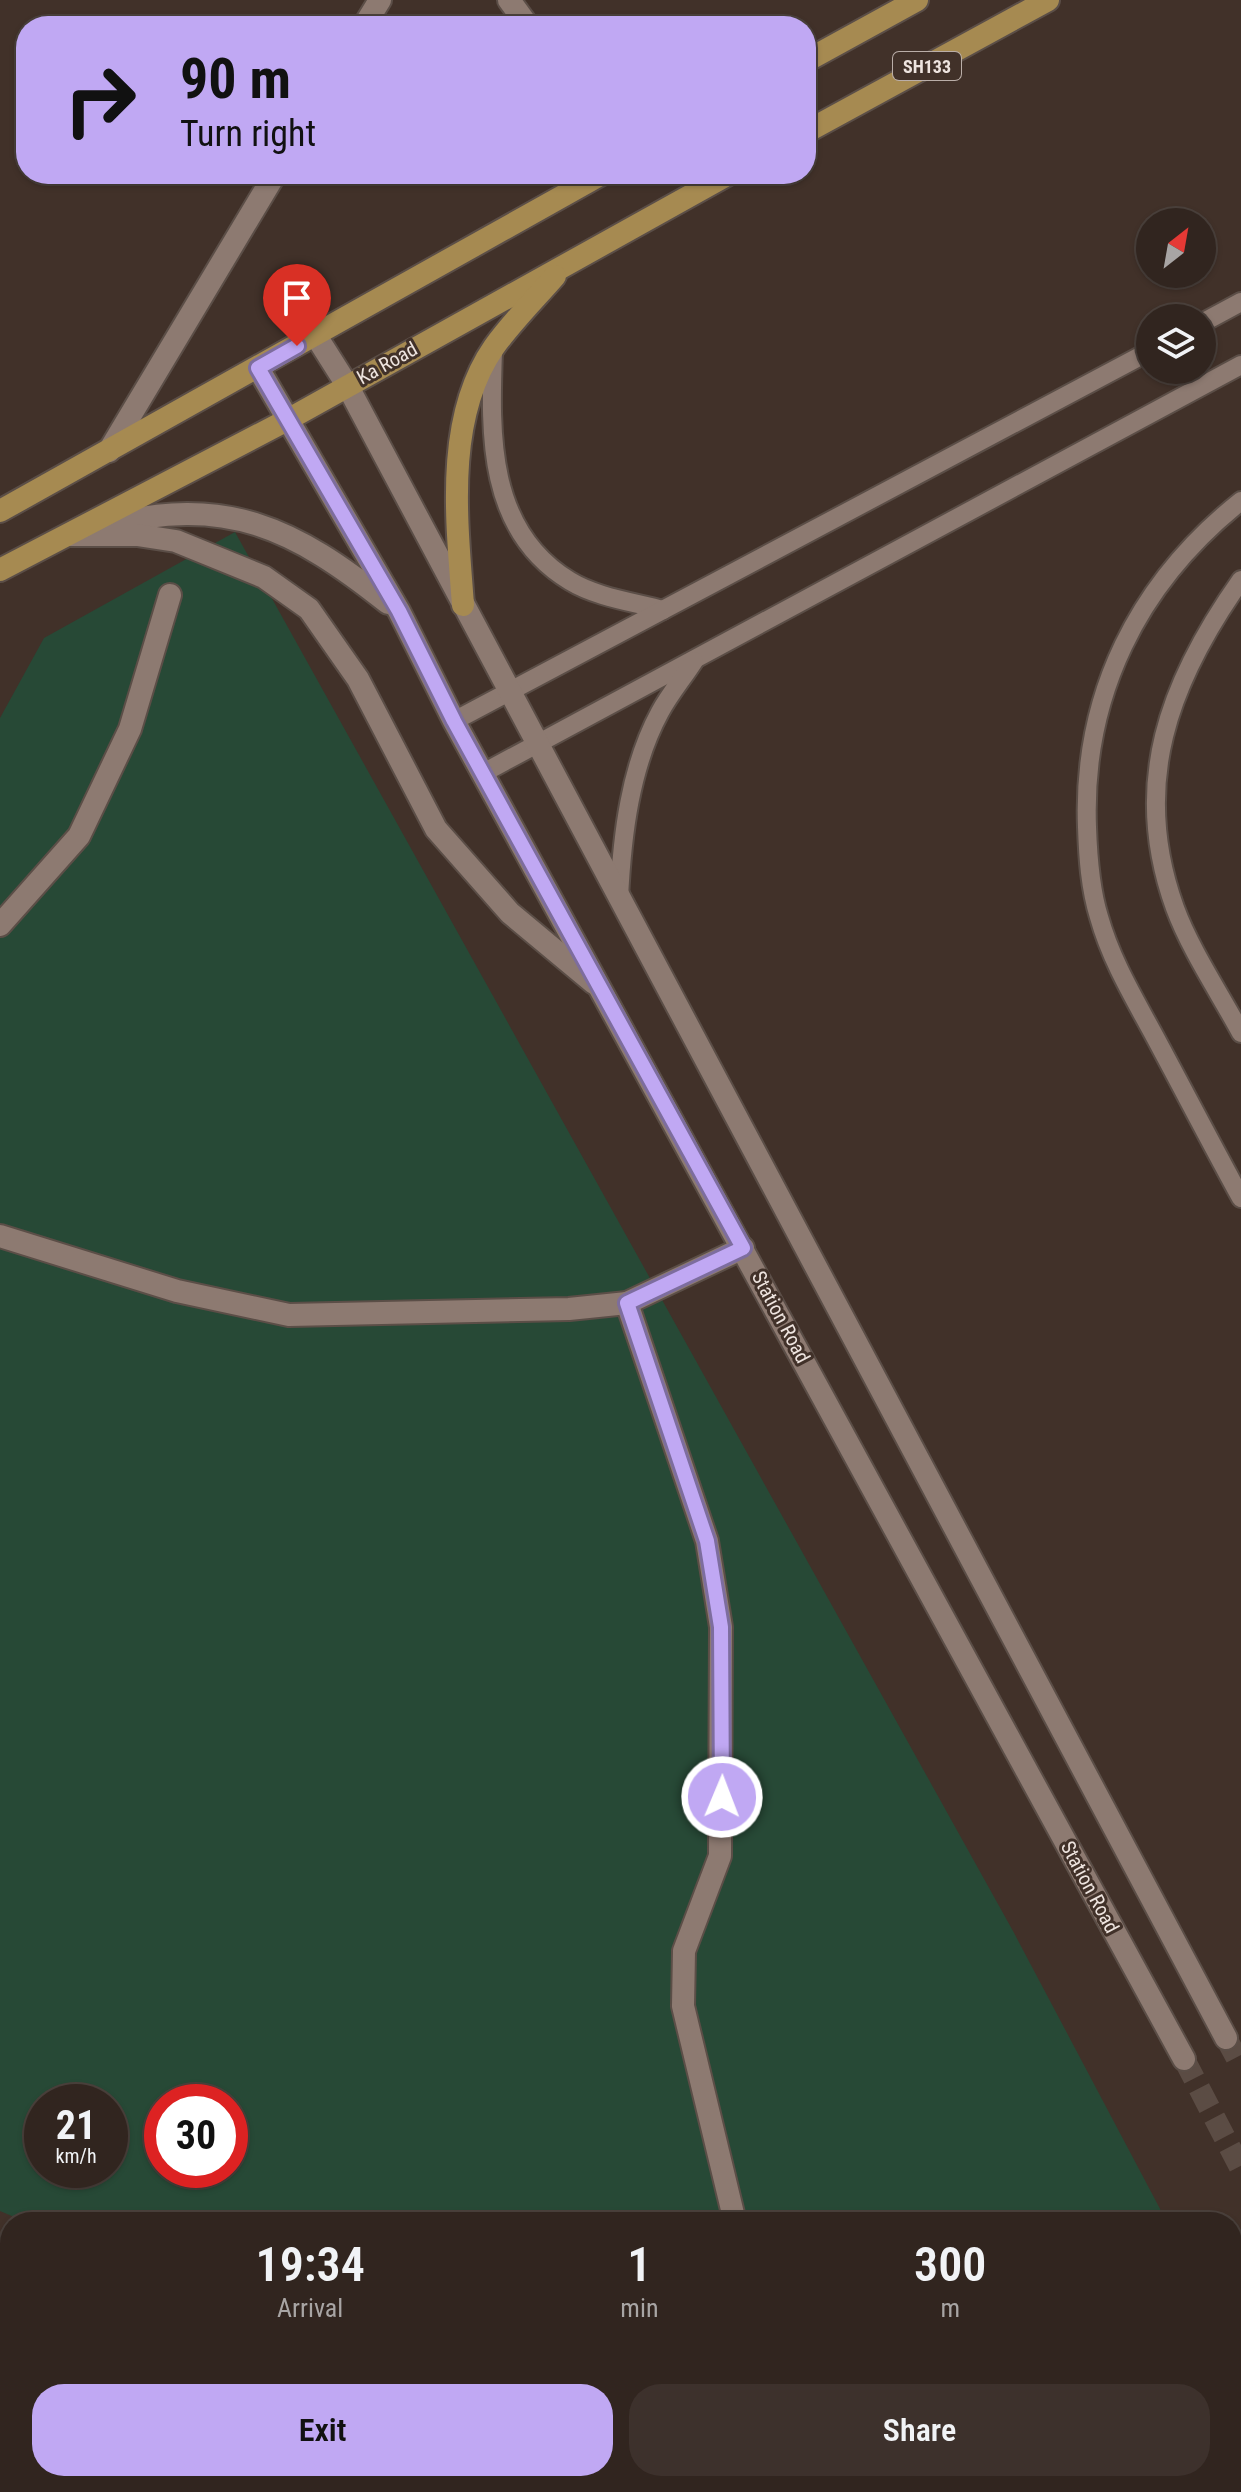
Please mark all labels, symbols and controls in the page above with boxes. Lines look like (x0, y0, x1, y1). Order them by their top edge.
text: 90 m (180, 46, 291, 112)
icon: right (48, 48, 152, 152)
road number: SH133 (893, 52, 961, 80)
text: Turn right (180, 113, 316, 155)
north arrow (1136, 208, 1216, 288)
map controls (1136, 208, 1216, 384)
pin (263, 264, 331, 346)
icon: arrive (275, 276, 319, 320)
button: layers (1136, 304, 1216, 384)
street label: Ka Road (353, 337, 421, 389)
street label: Station Road (747, 1267, 815, 1367)
position arrow (680, 1755, 764, 1839)
street label: Station Road (1056, 1837, 1124, 1937)
speed limit sign: 30 (144, 2084, 248, 2188)
text: 21 (56, 2102, 96, 2149)
text: km/h (55, 2144, 97, 2168)
text: 19:34 (256, 2236, 365, 2293)
text: 1 (627, 2236, 651, 2293)
text: 300 (914, 2236, 986, 2293)
text: Arrival (277, 2293, 343, 2323)
text: min (620, 2293, 658, 2323)
text: m (940, 2293, 960, 2323)
button: Exit (32, 2384, 613, 2476)
button: Share (629, 2384, 1210, 2476)

